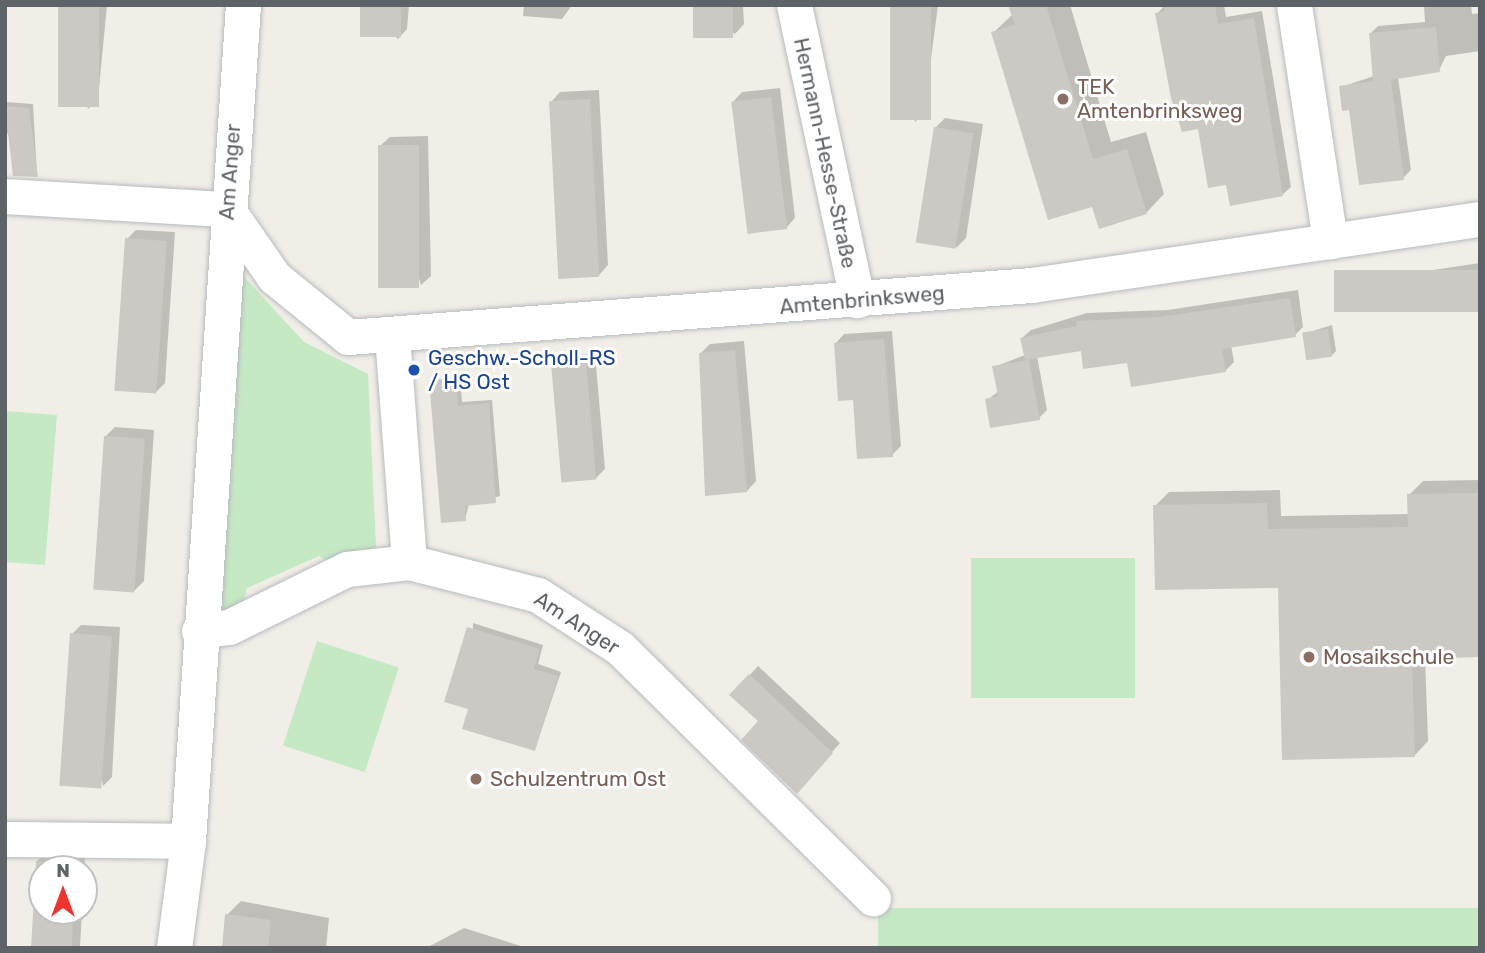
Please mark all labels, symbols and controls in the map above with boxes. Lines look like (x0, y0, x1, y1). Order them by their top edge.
street label: Hermann-Hesse-Straße (788, 35, 862, 271)
place label: TEK Amtenbrinksweg (1077, 74, 1242, 124)
marker: TEK Amtenbrinksweg (1055, 91, 1071, 107)
street label: Am Anger (214, 123, 246, 221)
street label: Amtenbrinksweg (778, 280, 946, 320)
place label: Geschw.-Scholl-RS / HS Ost (428, 345, 616, 395)
marker: Geschw.-Scholl-RS / HS Ost (406, 362, 422, 378)
street label: Am Anger (529, 586, 625, 660)
place label: Mosaikschule (1323, 644, 1454, 670)
marker: Mosaikschule (1301, 649, 1317, 665)
place label: Schulzentrum Ost (490, 766, 666, 792)
marker: Schulzentrum Ost (468, 771, 484, 787)
north arrow (28, 855, 98, 925)
text: N (56, 859, 70, 882)

